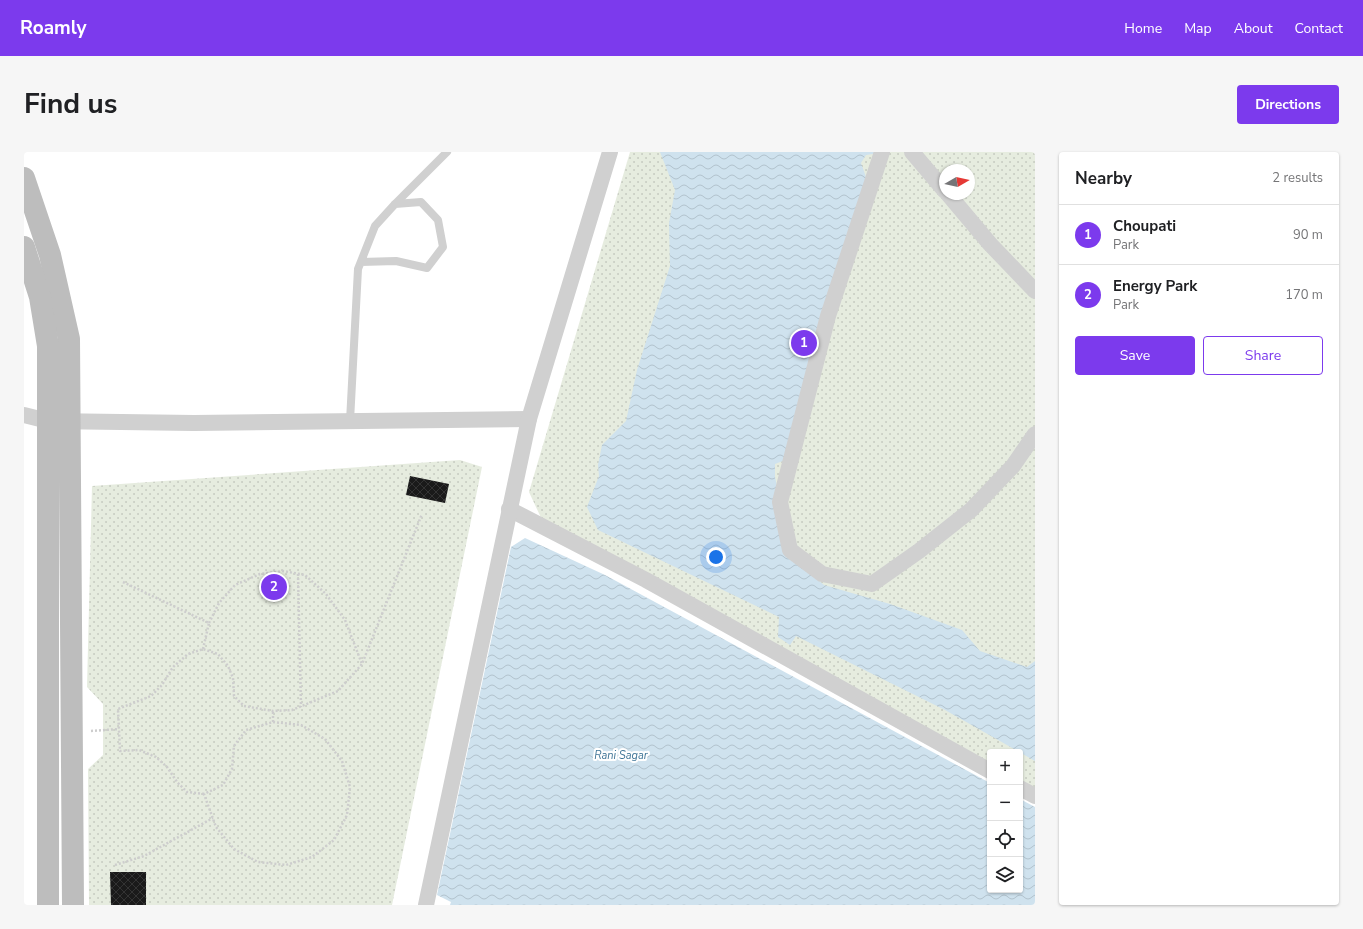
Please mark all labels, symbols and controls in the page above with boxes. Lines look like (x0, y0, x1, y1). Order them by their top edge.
text: Roamly (20, 15, 87, 41)
text: Home (1124, 19, 1162, 38)
text: Map (1184, 19, 1212, 38)
text: About (1234, 19, 1273, 38)
text: Contact (1295, 19, 1343, 38)
text: Find us (24, 85, 118, 123)
button: Directions (1237, 85, 1339, 124)
north arrow (939, 164, 975, 200)
text: Nearby (1075, 167, 1132, 190)
text: 2 results (1272, 169, 1323, 187)
text: Choupati (1113, 216, 1176, 236)
text: 1 (1084, 226, 1092, 244)
text: 90 m (1293, 226, 1323, 244)
text: Park (1113, 236, 1139, 254)
text: Energy Park (1113, 276, 1197, 296)
text: 2 (1084, 286, 1092, 304)
text: 170 m (1285, 286, 1323, 304)
text: Park (1113, 296, 1139, 314)
pin: 1 (791, 328, 817, 358)
button: Save (1075, 336, 1195, 375)
button: Share (1203, 336, 1323, 375)
your location (706, 547, 726, 567)
pin: 2 (261, 572, 287, 602)
water label: Rani Sagar (594, 748, 649, 763)
map controls (987, 749, 1023, 893)
button: + (987, 749, 1023, 785)
button: − (987, 785, 1023, 821)
button: locate (987, 821, 1023, 857)
button: layers (987, 857, 1023, 893)

